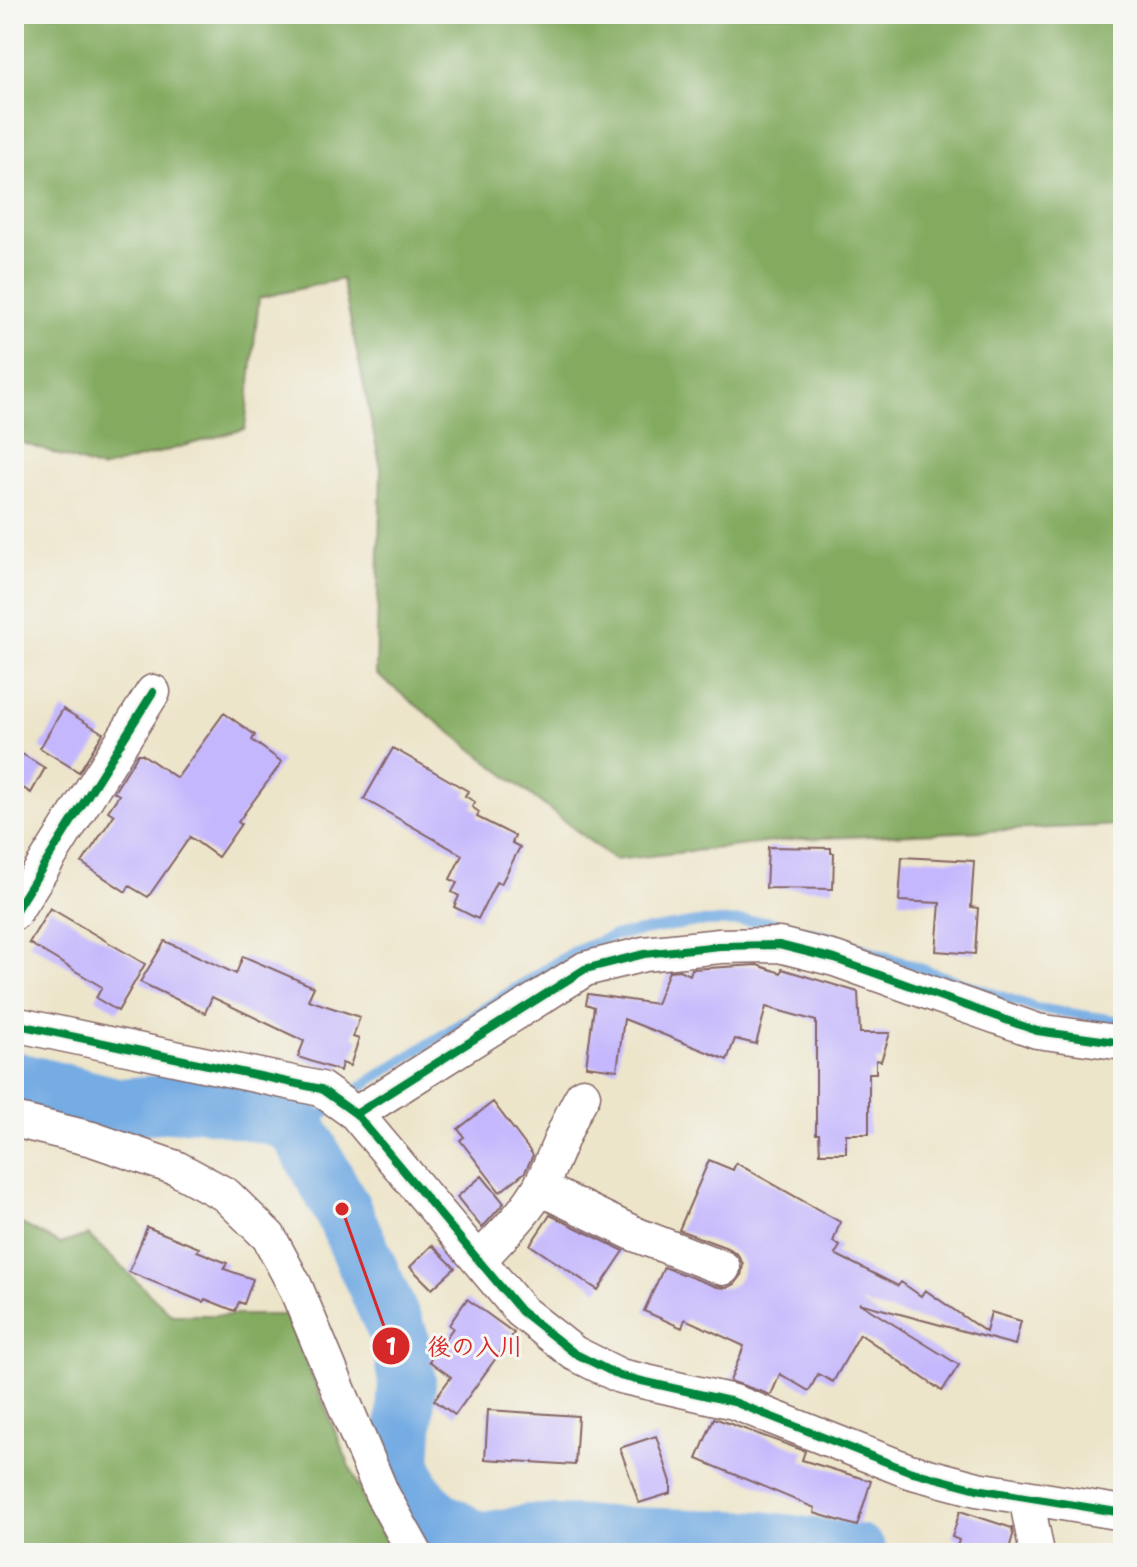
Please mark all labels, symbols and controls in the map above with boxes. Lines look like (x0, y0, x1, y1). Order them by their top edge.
callout: 後の入川 (371, 1322, 539, 1370)
text: 1 (386, 1331, 396, 1363)
text: 後の入川 (427, 1331, 523, 1363)

